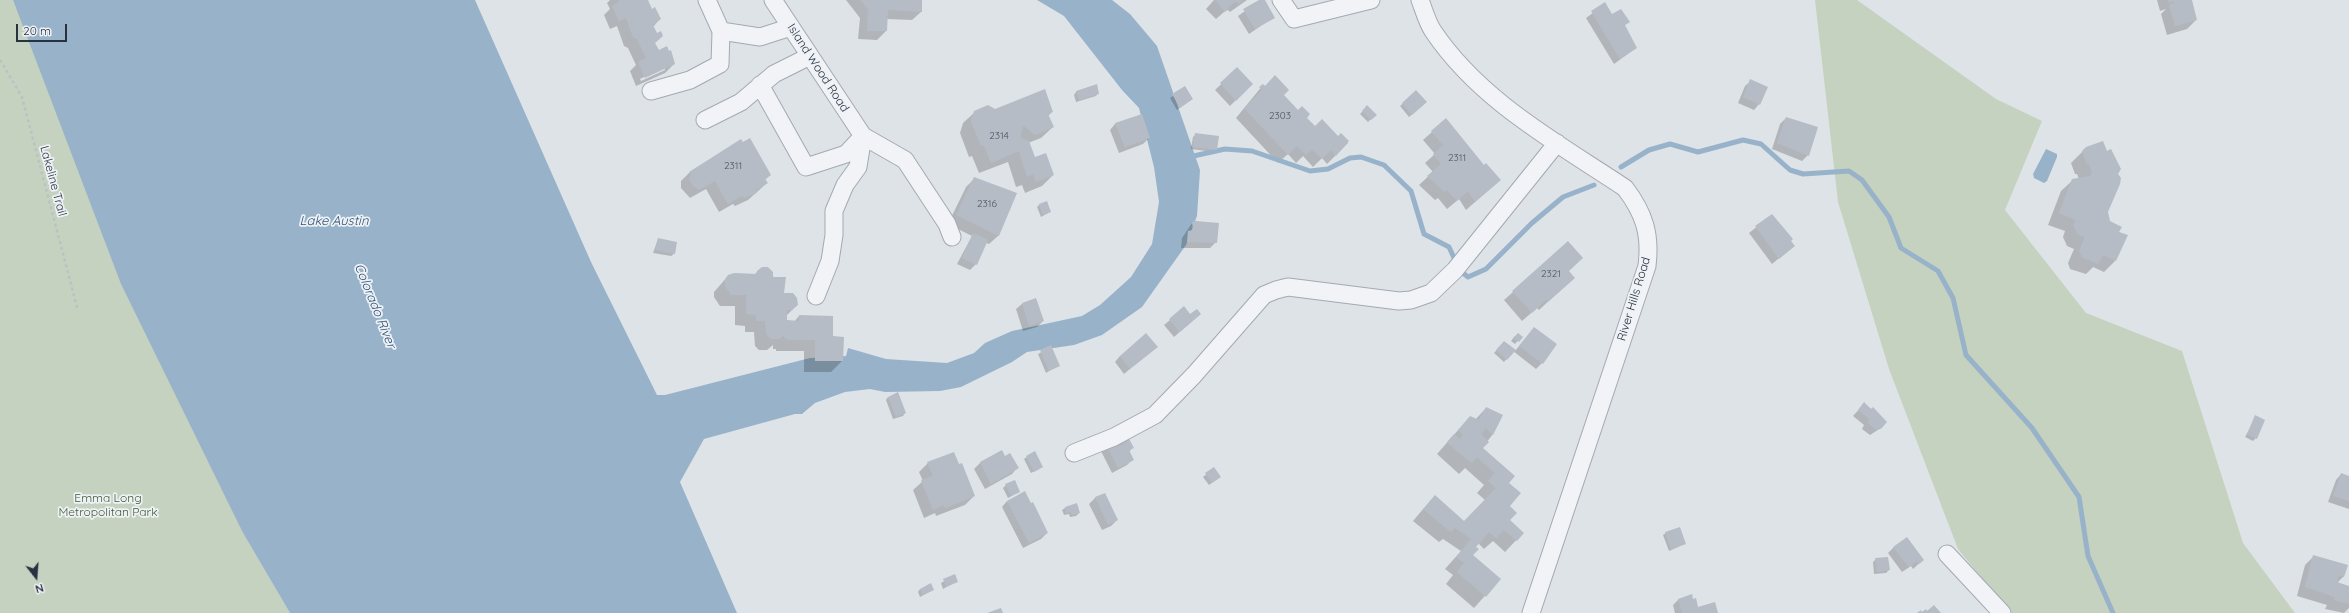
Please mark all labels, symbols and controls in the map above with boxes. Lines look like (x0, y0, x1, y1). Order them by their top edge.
scale bar (18, 16, 69, 42)
street label: Island Wood Road (784, 21, 852, 115)
text: 20 m (23, 23, 51, 38)
house number: 2303 (1269, 110, 1291, 122)
house number: 2314 (989, 130, 1009, 142)
street label: Lakeline Trail (37, 144, 69, 218)
house number: 2311 (1448, 152, 1466, 164)
house number: 2311 (724, 160, 742, 172)
house number: 2316 (977, 198, 997, 210)
water label: Lake Austin (300, 213, 368, 229)
street label: River Hills Road (1614, 255, 1654, 343)
water label: Colorado River (351, 261, 399, 351)
house number: 2321 (1541, 268, 1561, 280)
park label: Emma Long Metropolitan Park (58, 491, 158, 519)
north arrow (16, 557, 56, 597)
text: N (34, 581, 45, 596)

